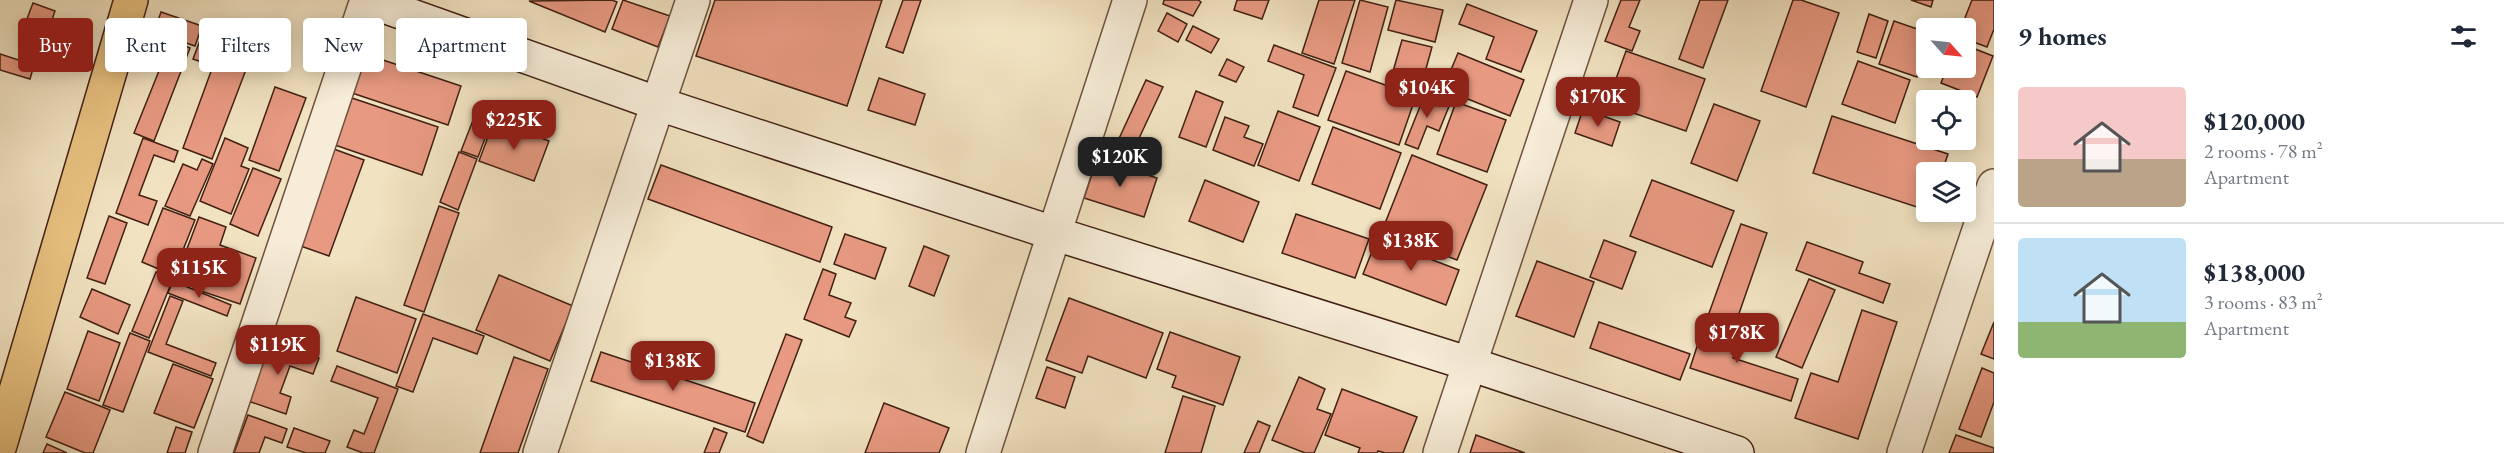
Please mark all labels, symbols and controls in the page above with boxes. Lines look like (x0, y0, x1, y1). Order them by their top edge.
chip: Buy (18, 18, 93, 72)
chip: Rent (105, 18, 187, 72)
chip: Filters (199, 18, 291, 72)
chip: New (303, 18, 384, 72)
chip: Apartment (396, 18, 527, 72)
north arrow (1916, 18, 1976, 78)
map controls (1916, 18, 1976, 222)
text: 9 homes (2018, 19, 2107, 53)
icon: filters (2447, 20, 2480, 53)
pin: $104K (1385, 68, 1469, 119)
text: $104K (1399, 74, 1455, 100)
pin: $170K (1556, 77, 1640, 128)
text: $170K (1570, 83, 1626, 109)
button: locate (1916, 90, 1976, 150)
pin: $225K (472, 100, 556, 151)
text: $120,000 (2204, 104, 2305, 138)
text: $225K (486, 106, 542, 132)
icon: home (2066, 111, 2138, 183)
pin: $120K (1078, 137, 1162, 188)
text: 2 rooms · 78 m² (2204, 138, 2323, 164)
text: $120K (1092, 143, 1148, 169)
button: layers (1916, 162, 1976, 222)
text: Apartment (2204, 164, 2289, 190)
pin: $138K (1369, 221, 1453, 272)
text: $138K (1383, 227, 1439, 253)
pin: $115K (157, 248, 241, 299)
text: $115K (171, 254, 227, 280)
text: $138,000 (2204, 255, 2305, 289)
icon: home (2066, 262, 2138, 334)
text: 3 rooms · 83 m² (2204, 289, 2323, 315)
pin: $178K (1695, 313, 1779, 364)
text: Apartment (2204, 315, 2289, 341)
text: $178K (1709, 319, 1765, 345)
pin: $119K (236, 325, 320, 376)
text: $119K (250, 331, 306, 357)
pin: $138K (631, 341, 715, 392)
text: $138K (645, 347, 701, 373)

